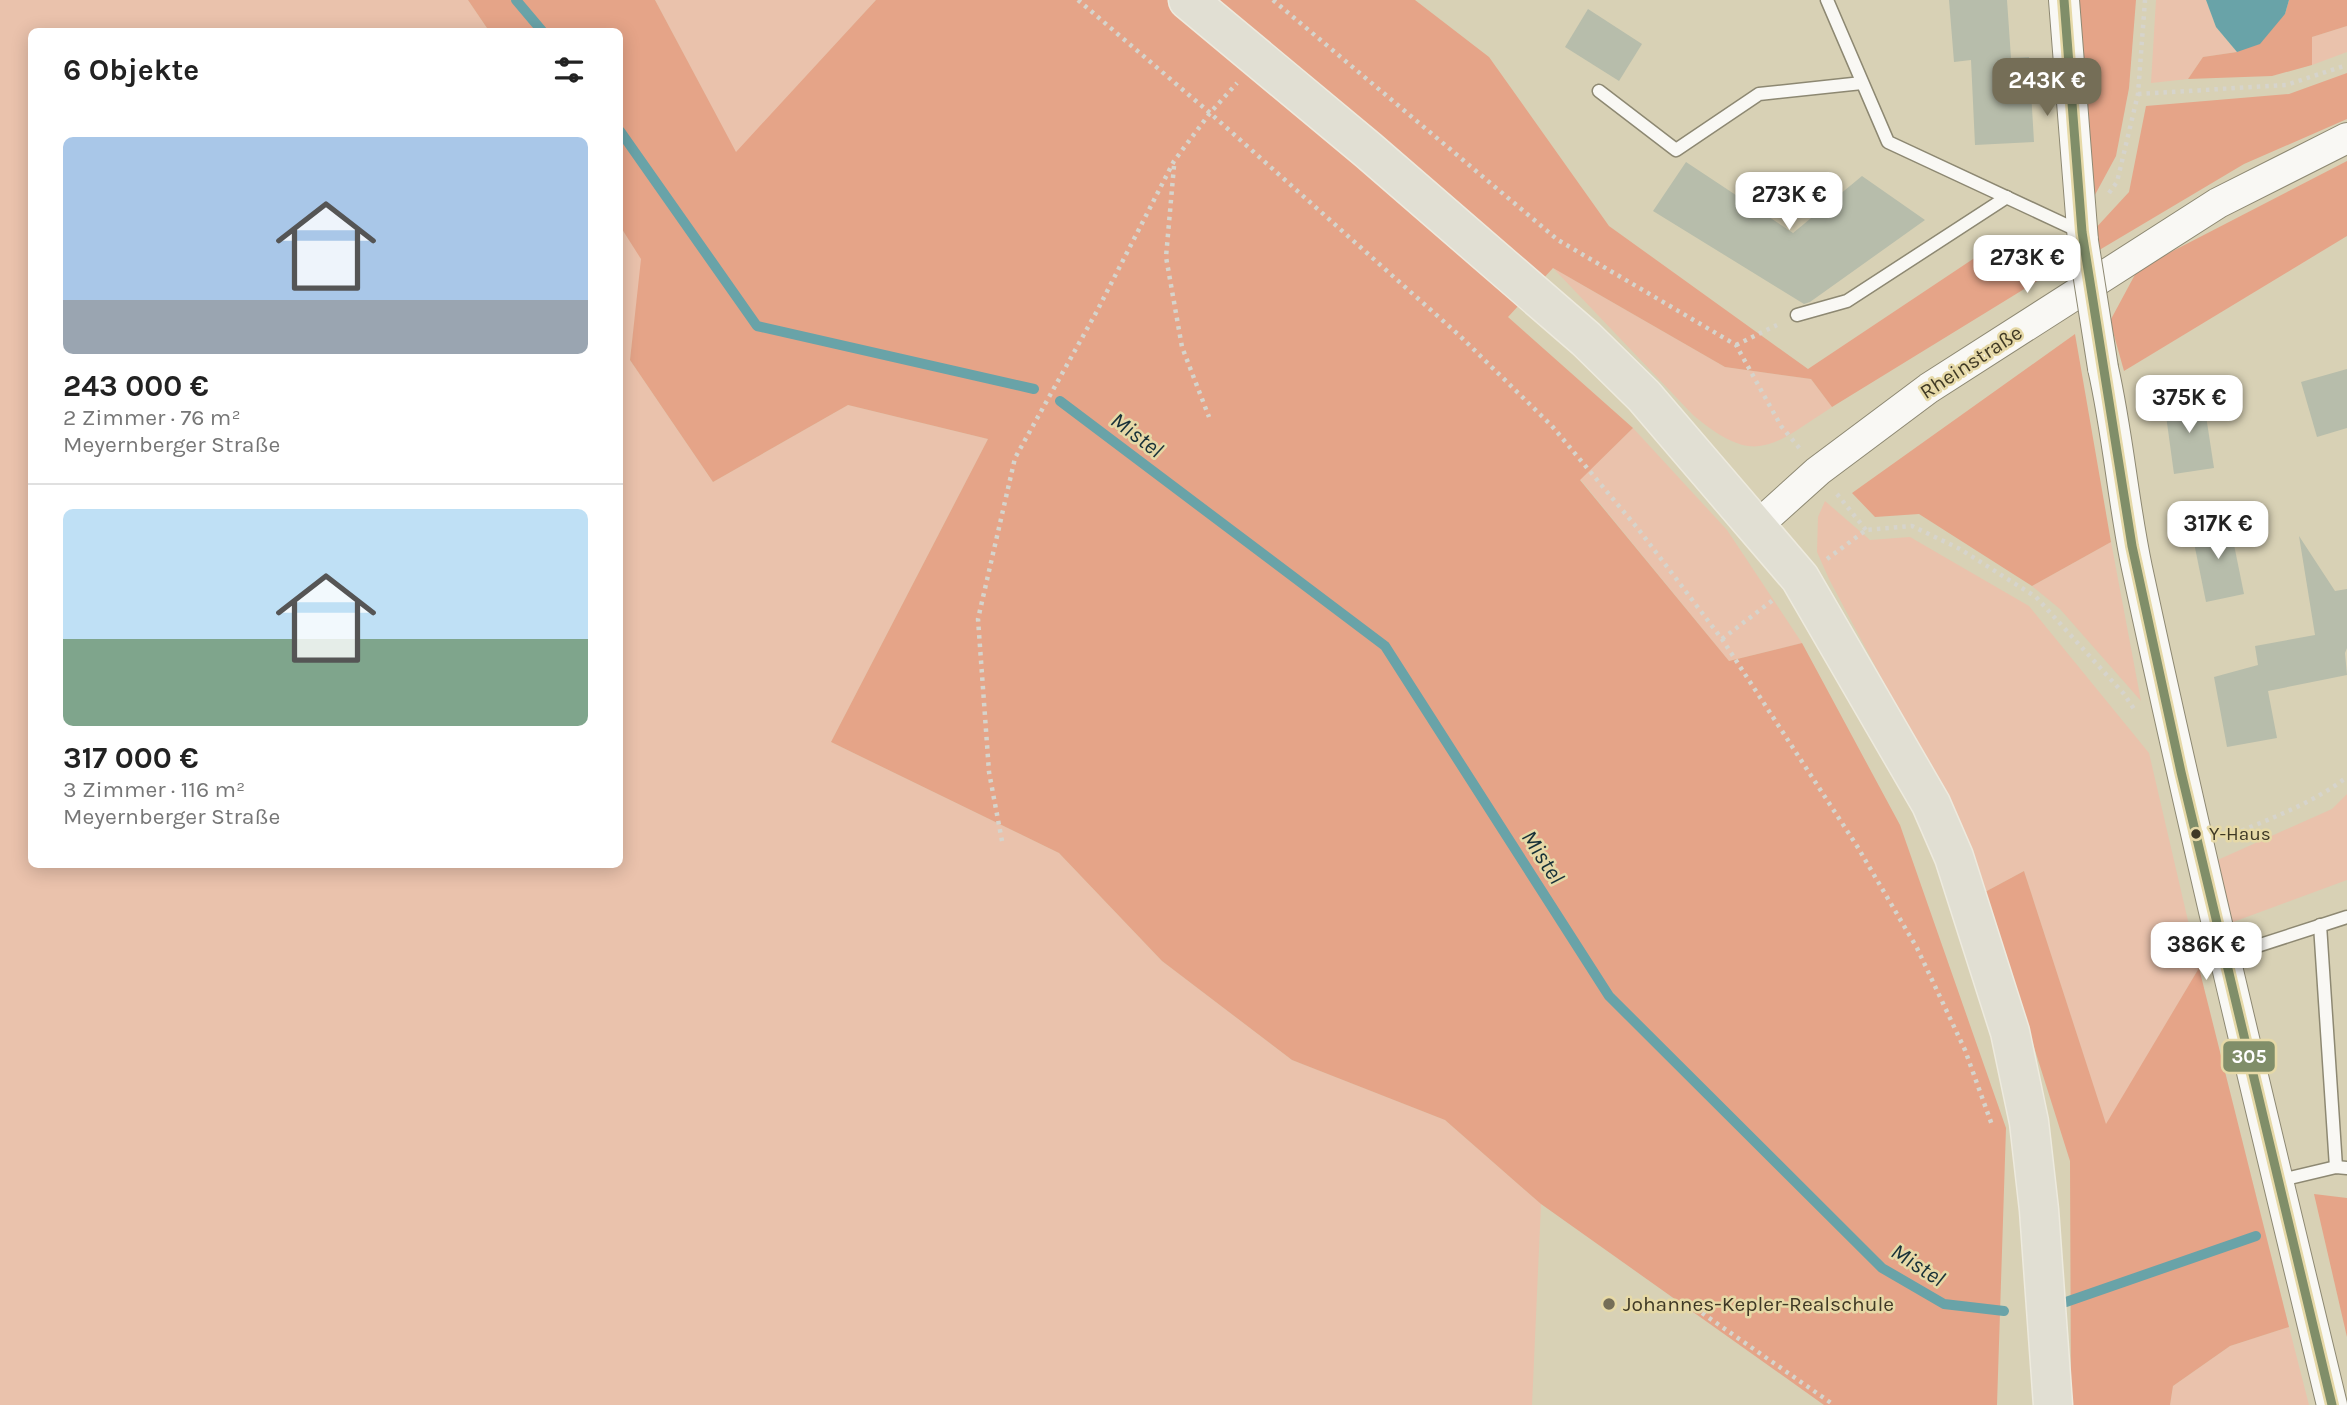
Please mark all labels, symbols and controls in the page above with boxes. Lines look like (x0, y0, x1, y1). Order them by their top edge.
icon: filters (550, 51, 588, 89)
text: 6 Objekte (63, 52, 199, 88)
pin: 243K € (1990, 58, 2104, 118)
text: 243K € (2008, 67, 2086, 94)
pin: 273K € (1732, 173, 1846, 232)
text: 273K € (1751, 181, 1827, 208)
icon: home (263, 183, 389, 309)
pin: 273K € (1970, 236, 2084, 295)
text: 273K € (1989, 244, 2065, 271)
street label: Rheinstraße (1915, 320, 2027, 404)
text: 243 000 € (63, 368, 209, 404)
pin: 375K € (2132, 376, 2246, 435)
text: 375K € (2152, 384, 2226, 411)
text: 2 Zimmer · 76 m² (63, 404, 241, 431)
water label: Mistel (1105, 407, 1169, 464)
text: Meyernberger Straße (63, 431, 280, 458)
pin: 317K € (2161, 502, 2275, 561)
text: 317K € (2183, 510, 2253, 537)
icon: home (263, 555, 389, 681)
text: 317 000 € (63, 740, 198, 776)
text: 3 Zimmer · 116 m² (63, 776, 245, 803)
text: Meyernberger Straße (63, 803, 280, 830)
place label: Y-Haus (2209, 823, 2271, 845)
water label: Mistel (1516, 825, 1570, 889)
marker: Y-Haus (2189, 827, 2203, 841)
pin: 386K € (2149, 922, 2263, 982)
text: 386K € (2167, 931, 2245, 958)
line badge: 305 (2222, 1040, 2276, 1073)
text: 305 (2232, 1046, 2266, 1068)
water label: Mistel (1886, 1238, 1950, 1292)
place label: Johannes-Kepler-Realschule (1623, 1292, 1894, 1316)
marker: Johannes-Kepler-Realschule (1601, 1296, 1617, 1312)

